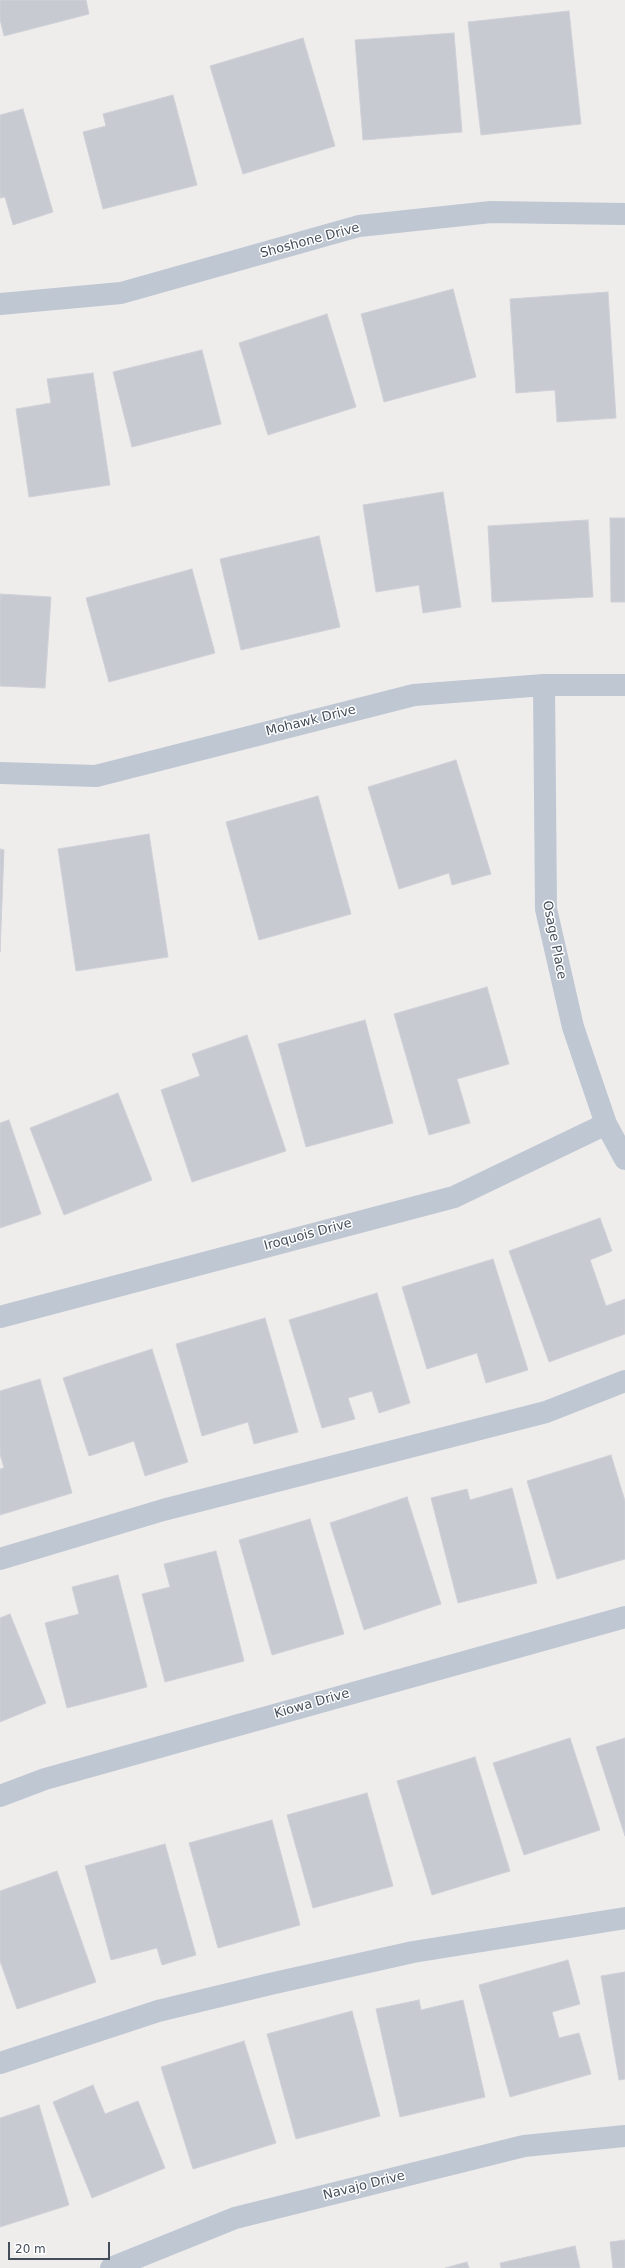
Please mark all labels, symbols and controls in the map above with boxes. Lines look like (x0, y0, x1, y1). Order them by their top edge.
street label: Shoshone Drive (259, 220, 361, 262)
street label: Mohawk Drive (264, 702, 358, 740)
street label: Osage Place (539, 899, 569, 981)
street label: Iroquois Drive (262, 1216, 354, 1254)
street label: Kiowa Drive (273, 1686, 351, 1722)
street label: Navajo Drive (322, 2168, 406, 2204)
scale bar (10, 2234, 112, 2260)
text: 20 m (15, 2242, 46, 2256)

